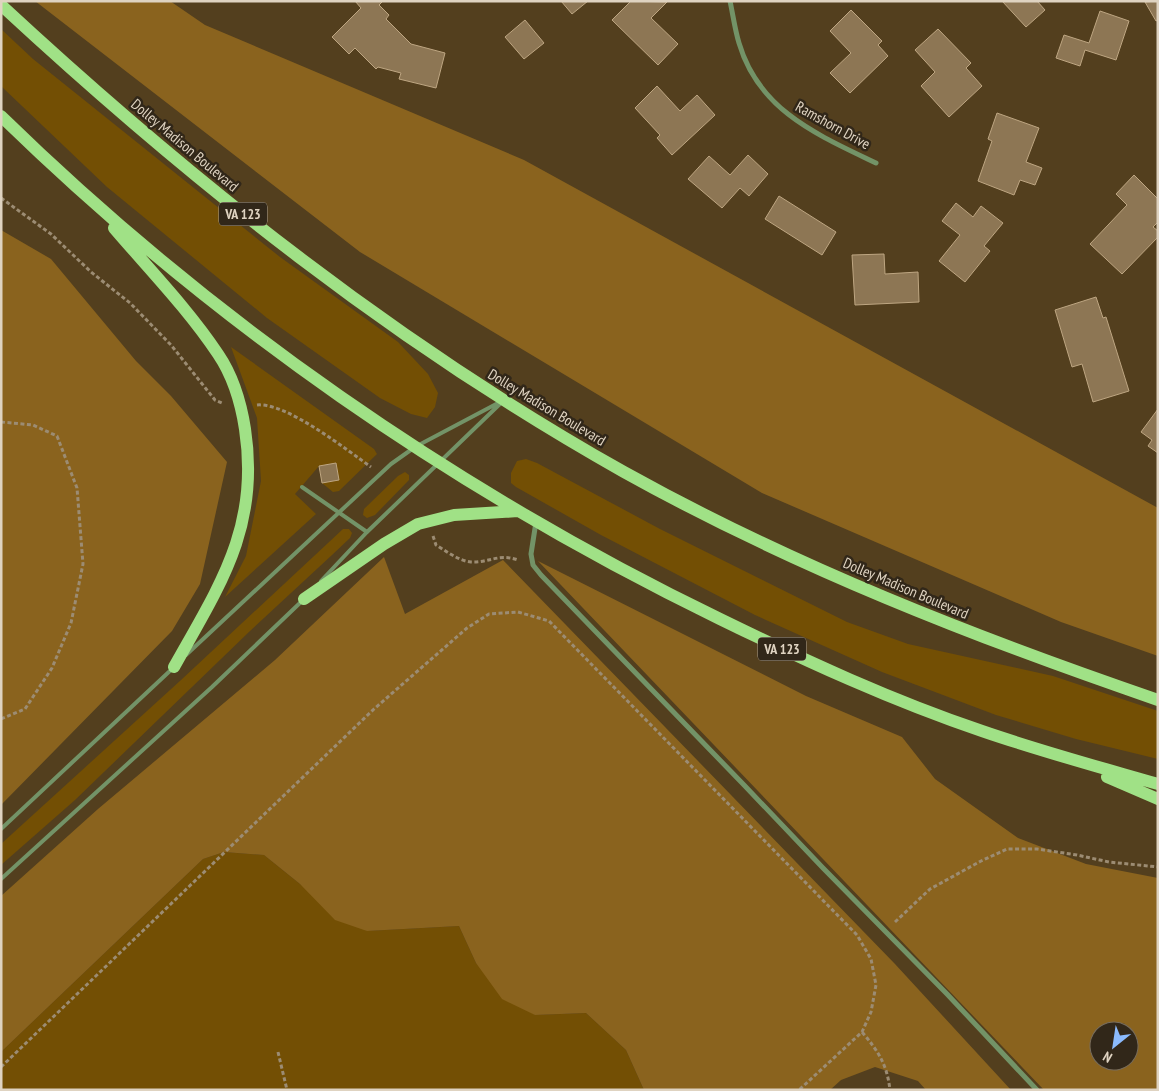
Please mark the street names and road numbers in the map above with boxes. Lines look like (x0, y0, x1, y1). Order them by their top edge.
street label: Dolley Madison Boulevard (127, 95, 243, 195)
street label: Ramshorn Drive (792, 97, 874, 153)
road number: VA 123 (219, 202, 267, 225)
street label: Dolley Madison Boulevard (485, 364, 609, 450)
street label: Dolley Madison Boulevard (841, 553, 971, 623)
road number: VA 123 (758, 638, 806, 661)

